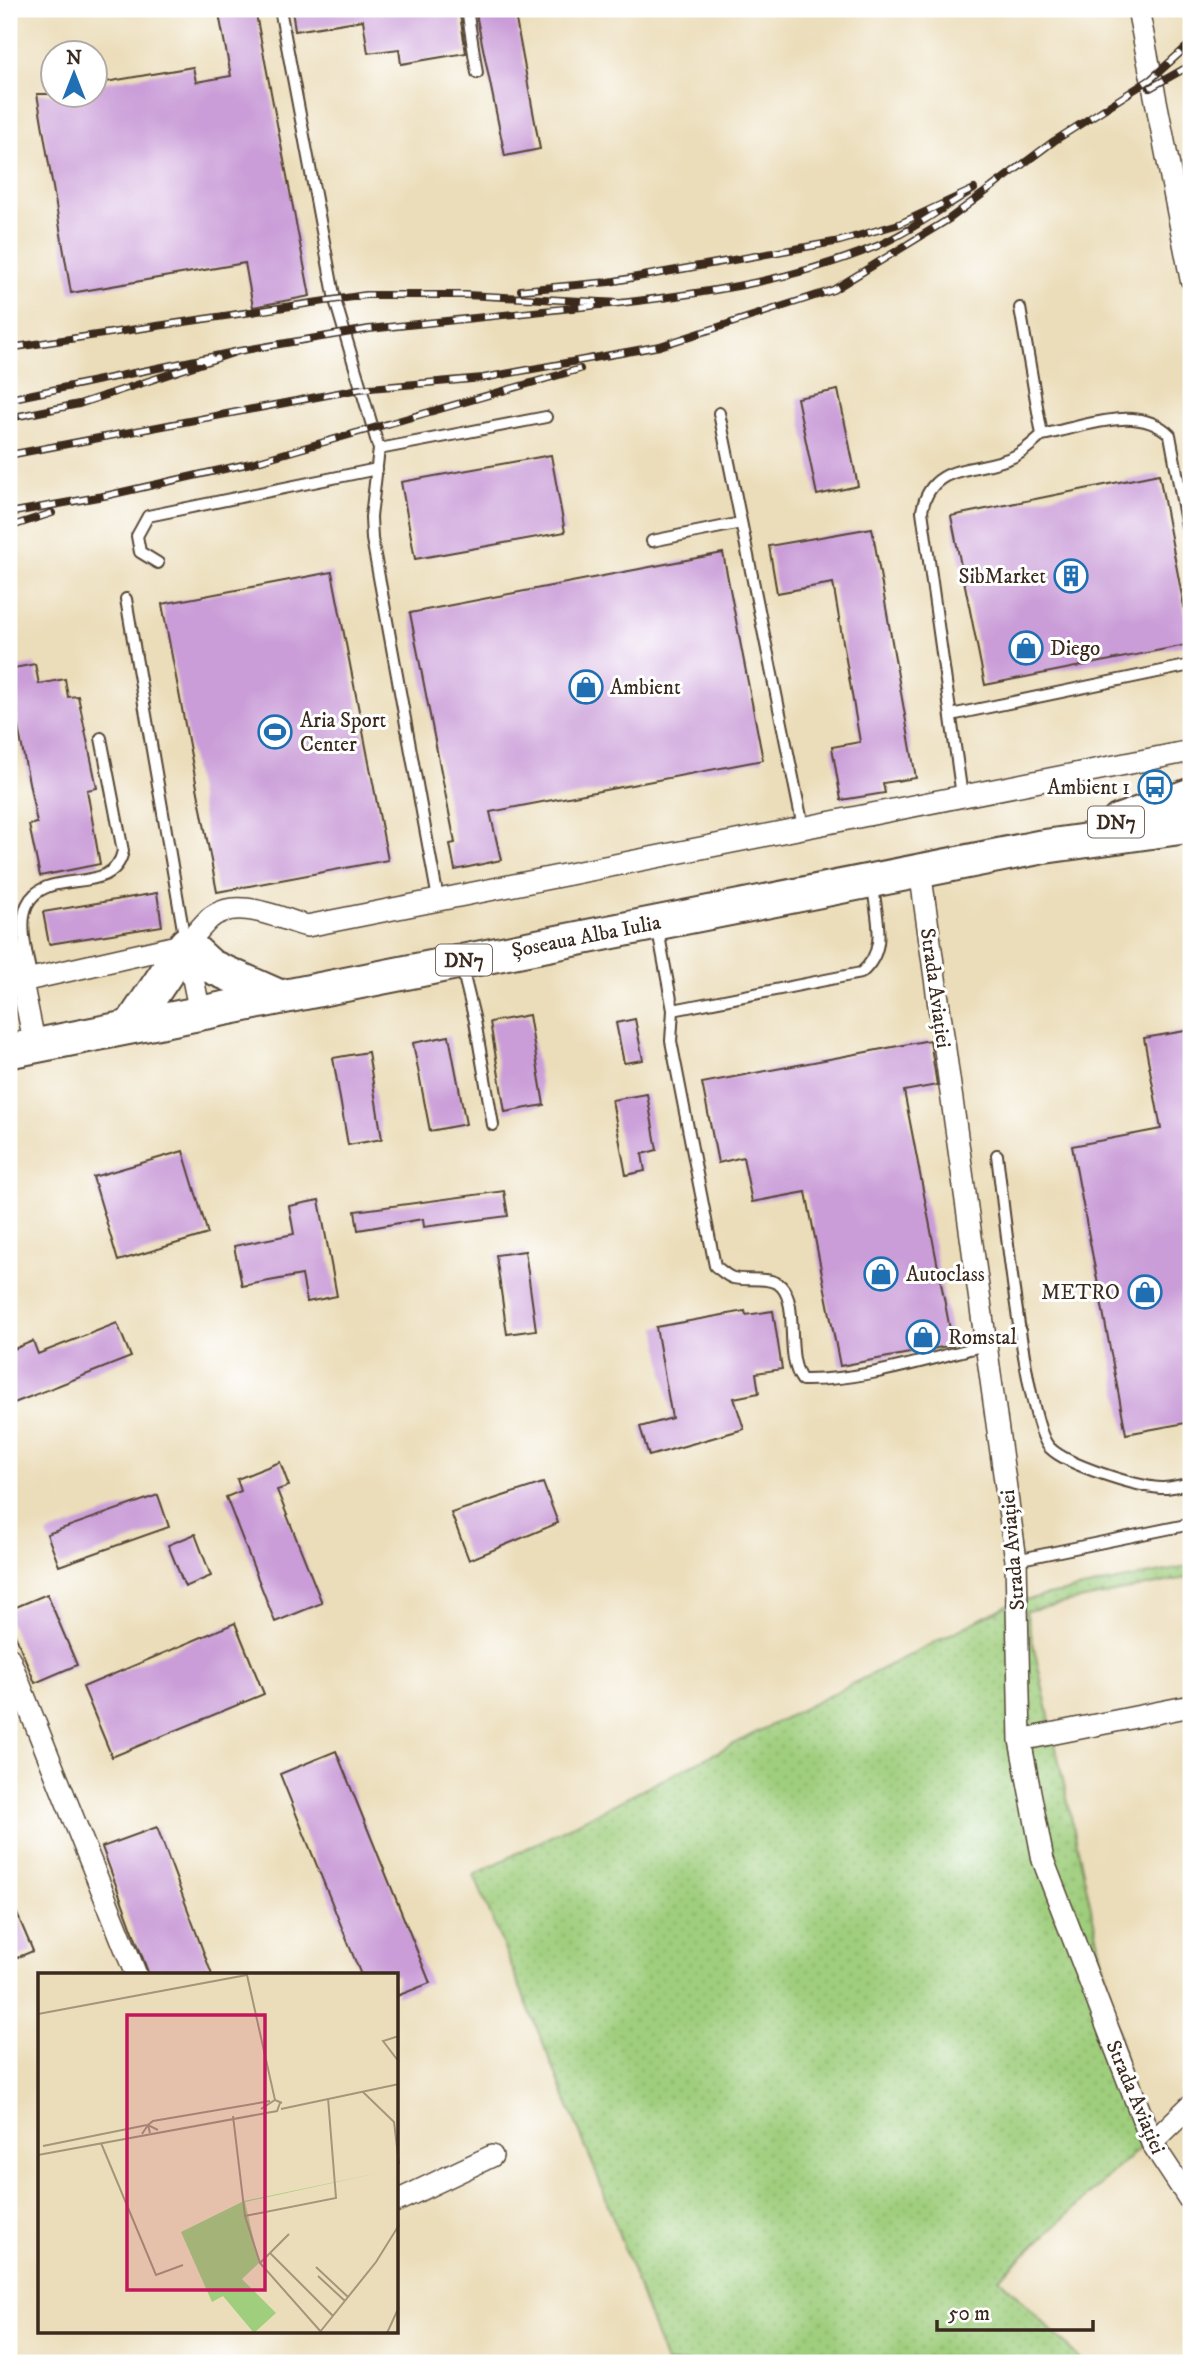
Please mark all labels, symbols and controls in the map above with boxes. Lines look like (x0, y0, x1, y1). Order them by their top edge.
north arrow (38, 38, 108, 108)
text: N (66, 47, 82, 70)
building icon: SibMarket (1052, 557, 1090, 595)
place label: SibMarket (958, 564, 1046, 590)
shop icon: Diego (1007, 629, 1045, 667)
place label: Diego (1050, 636, 1100, 662)
shop icon: Ambient (567, 668, 605, 706)
place label: Ambient (610, 675, 681, 701)
place label: Aria Sport Center (300, 708, 387, 758)
sports icon: Aria Sport Center (256, 713, 294, 751)
bus stop icon: Ambient 1 (1136, 768, 1174, 806)
place label: Ambient 1 (1047, 775, 1130, 801)
road number: DN7 (1088, 806, 1144, 838)
street label: Șoseaua Alba Iulia (509, 910, 663, 964)
street label: Strada Aviației (914, 926, 956, 1050)
road number: DN7 (436, 944, 492, 976)
shop icon: Autoclass (862, 1255, 900, 1293)
place label: Autoclass (906, 1262, 985, 1288)
shop icon: METRO (1126, 1273, 1164, 1311)
place label: METRO (1041, 1280, 1120, 1306)
shop icon: Romstal (904, 1318, 942, 1356)
place label: Romstal (948, 1325, 1018, 1351)
street label: Strada Aviației (995, 1488, 1031, 1611)
inset map (38, 1973, 399, 2334)
street label: Strada Aviației (1099, 2037, 1171, 2158)
scale bar (937, 2288, 1093, 2332)
text: 50 m (948, 2301, 990, 2327)

